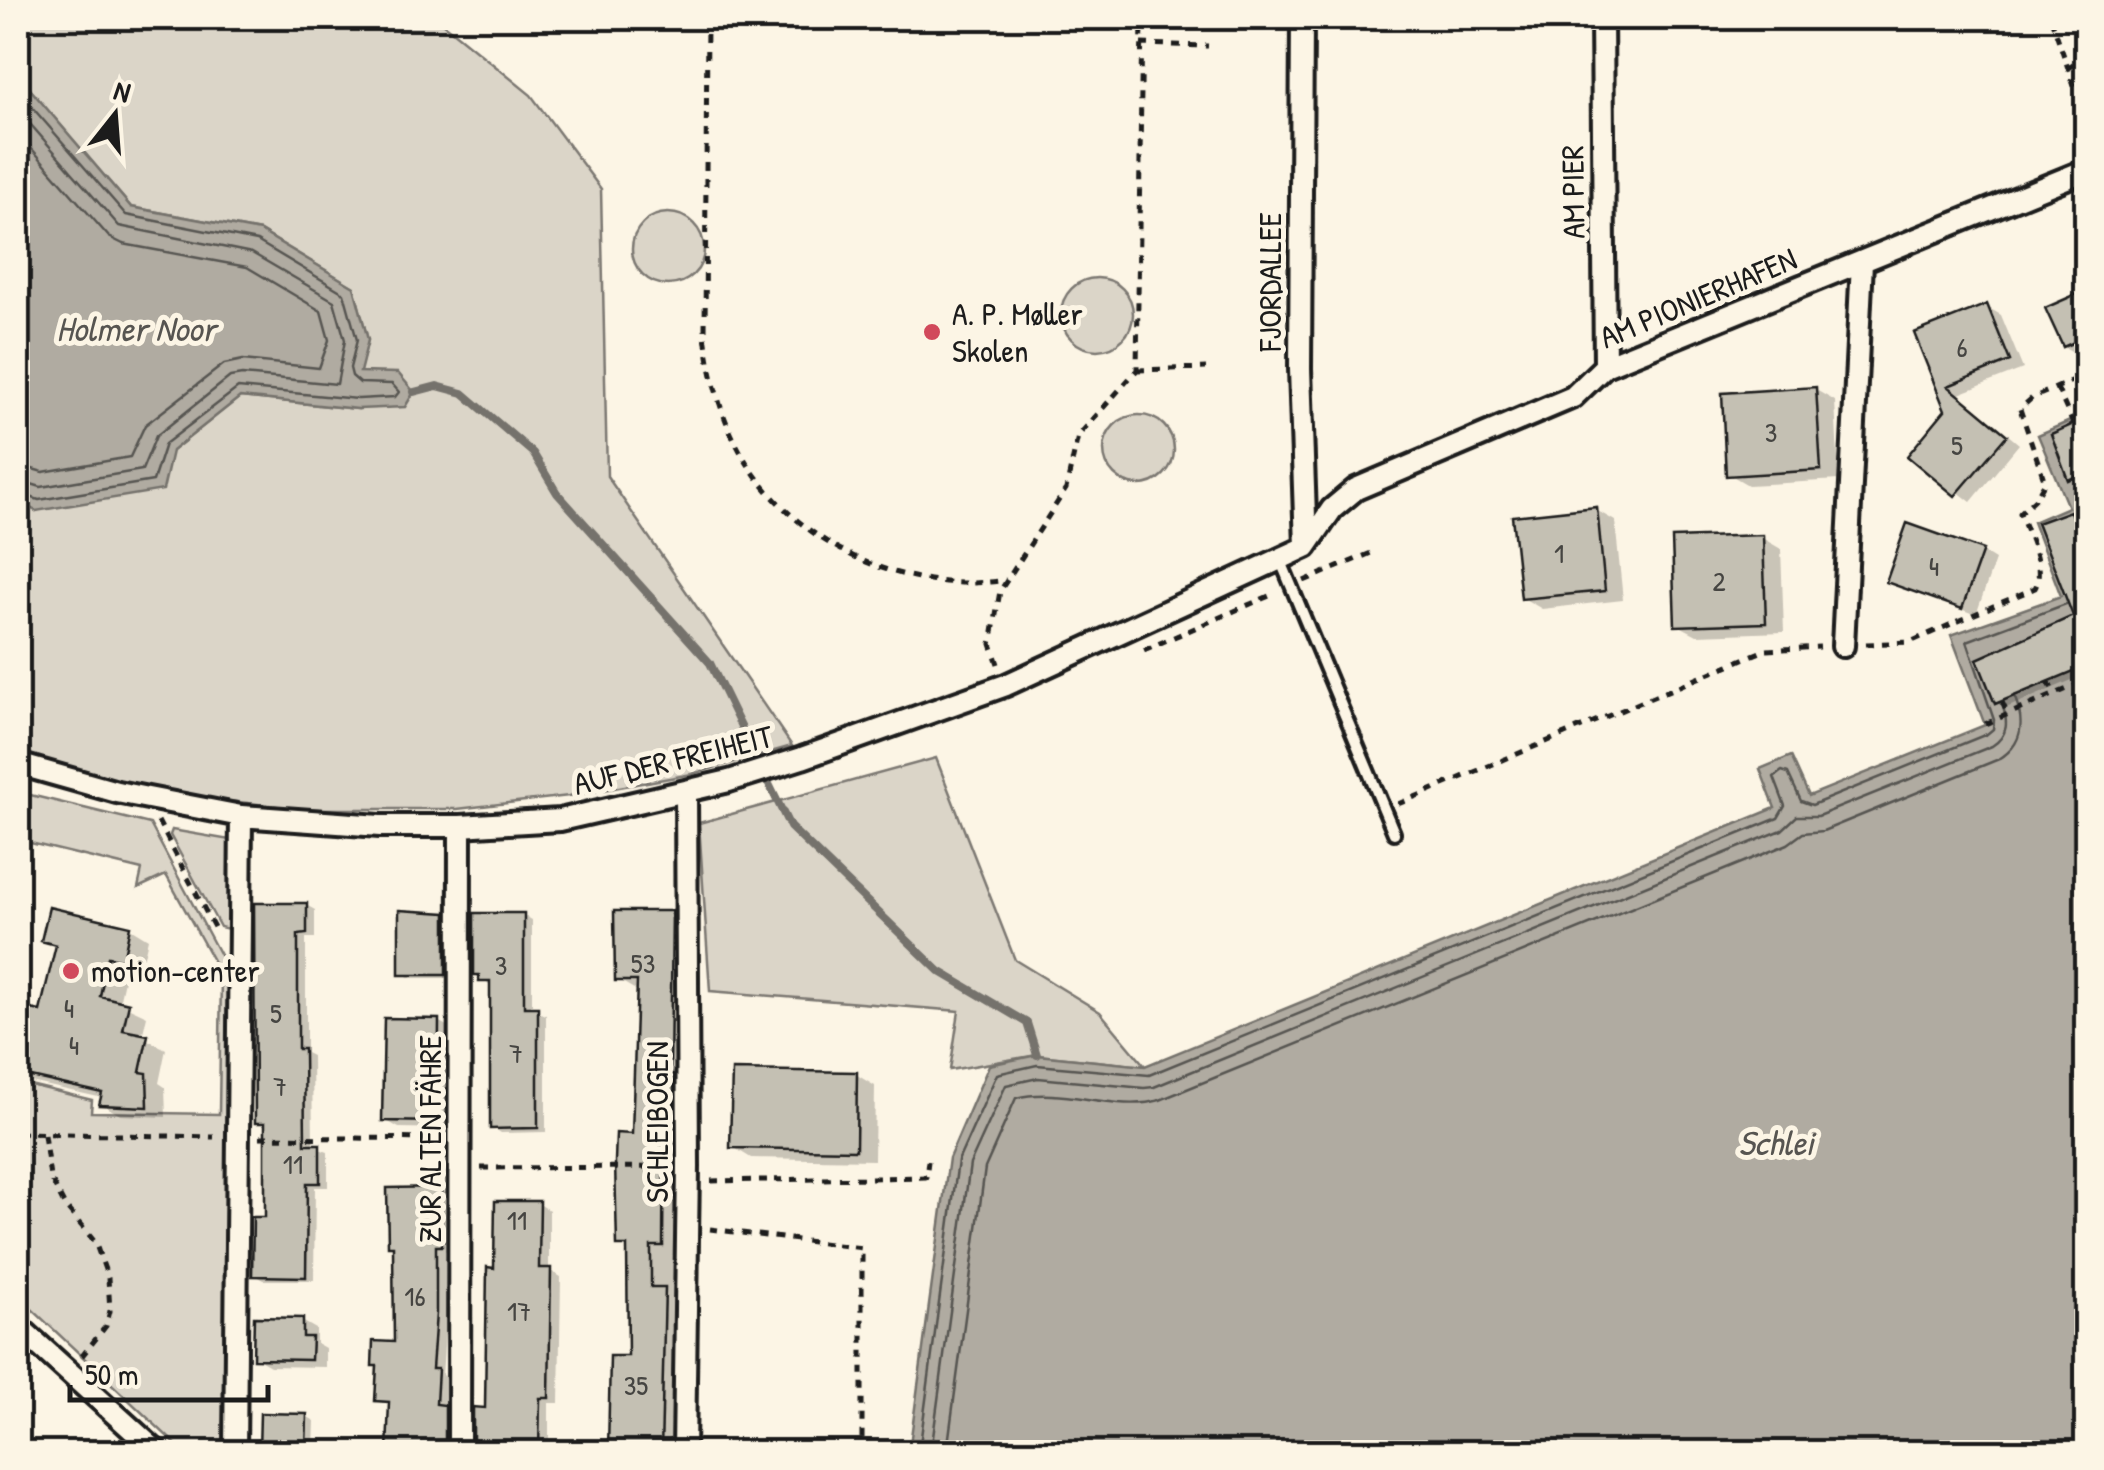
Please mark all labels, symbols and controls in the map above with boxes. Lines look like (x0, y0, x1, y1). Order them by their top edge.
north arrow (65, 65, 165, 165)
text: N (110, 71, 135, 111)
street label: AM PIER (1550, 145, 1595, 239)
street label: FJORDALLEE (1248, 212, 1291, 353)
street label: AM PIONIERHAFEN (1593, 237, 1803, 358)
place label: A. P. Møller Skolen (952, 292, 1083, 372)
water label: Holmer Noor (56, 305, 220, 352)
marker: A. P. Møller Skolen (921, 321, 943, 343)
house number: 6 (1956, 328, 1968, 366)
house number: 3 (1765, 413, 1777, 451)
house number: 5 (1951, 426, 1963, 464)
house number: 1 (1554, 534, 1564, 572)
house number: 4 (1929, 547, 1939, 585)
house number: 2 (1712, 562, 1726, 600)
street label: AUF DER FREIHEIT (569, 714, 778, 805)
house number: 53 (631, 944, 655, 982)
house number: 3 (495, 946, 507, 984)
place label: motion-center (91, 949, 260, 992)
marker: motion-center (60, 960, 82, 982)
house number: 4 (64, 989, 74, 1027)
house number: 5 (270, 994, 282, 1032)
house number: 4 (69, 1026, 79, 1064)
house number: 7 (509, 1034, 523, 1072)
street label: ZUR ALTEN FÄHRE (408, 1035, 451, 1243)
street label: SCHLEIBOGEN (635, 1041, 678, 1203)
house number: 7 (273, 1067, 287, 1105)
water label: Schlei (1738, 1119, 1817, 1166)
house number: 11 (283, 1145, 303, 1183)
house number: 11 (507, 1201, 527, 1239)
house number: 16 (404, 1277, 426, 1315)
house number: 17 (507, 1292, 531, 1330)
scale bar (70, 1340, 268, 1402)
text: 50 m (85, 1354, 138, 1394)
house number: 35 (624, 1366, 648, 1404)

